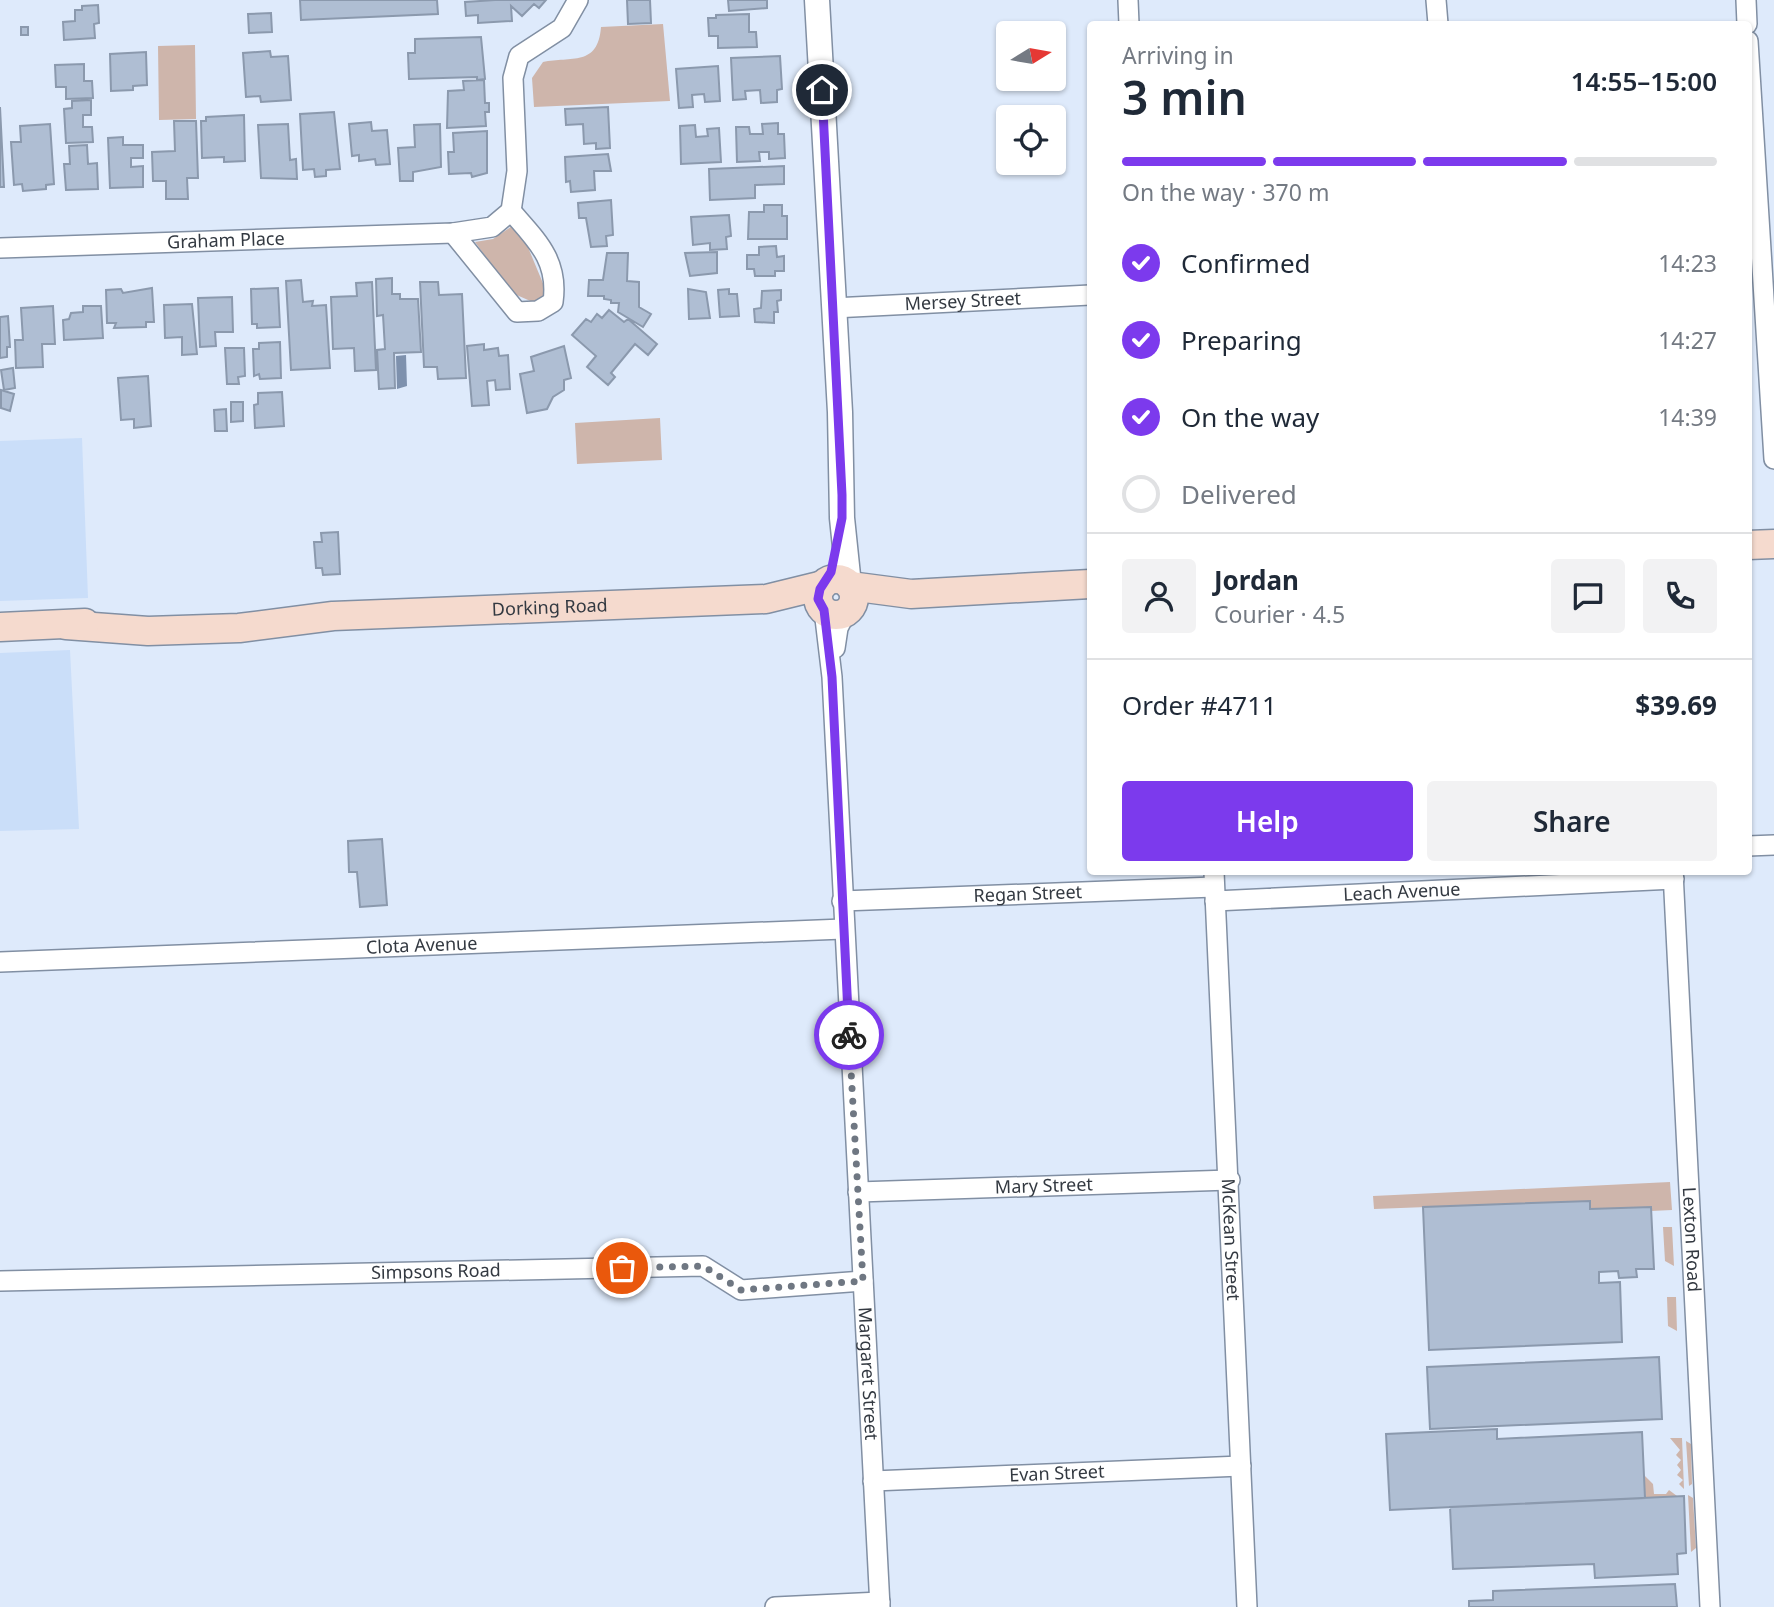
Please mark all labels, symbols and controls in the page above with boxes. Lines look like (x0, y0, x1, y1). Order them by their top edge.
north arrow (996, 21, 1066, 91)
map controls (996, 21, 1066, 175)
text: Arriving in (1122, 39, 1234, 71)
pin (792, 60, 852, 120)
text: 14:55–15:00 (1571, 63, 1717, 99)
text: 3 min (1122, 66, 1247, 128)
icon: home (803, 71, 841, 109)
button: locate (996, 105, 1066, 175)
text: On the way · 370 m (1122, 176, 1329, 208)
street label: Graham Place (167, 226, 285, 253)
icon: check (1122, 244, 1160, 282)
text: Confirmed (1181, 245, 1311, 281)
text: 14:23 (1658, 247, 1717, 279)
street label: Mersey Street (904, 285, 1022, 315)
icon: check (1122, 321, 1160, 359)
text: Preparing (1181, 322, 1302, 358)
text: 14:27 (1658, 324, 1717, 356)
icon: check (1122, 398, 1160, 436)
text: On the way (1181, 399, 1319, 435)
text: 14:39 (1658, 401, 1717, 433)
text: Delivered (1181, 476, 1297, 512)
button: person (1122, 559, 1196, 633)
button: chat (1551, 559, 1625, 633)
button: phone (1643, 559, 1717, 633)
text: Jordan (1214, 562, 1299, 598)
street label: Dorking Road (491, 592, 608, 621)
text: Courier · 4.5 (1214, 598, 1345, 630)
text: Order #4711 (1122, 687, 1277, 723)
text: $39.69 (1635, 687, 1717, 723)
button: Help (1122, 781, 1413, 861)
button: Share (1427, 781, 1717, 861)
street label: Leach Avenue (1343, 876, 1461, 906)
street label: Regan Street (973, 879, 1083, 907)
street label: Clota Avenue (365, 930, 478, 959)
courier (814, 1000, 884, 1070)
icon: bike (830, 1016, 868, 1054)
street label: Mary Street (994, 1171, 1094, 1199)
street label: McKean Street (1217, 1178, 1246, 1302)
street label: Lexton Road (1678, 1186, 1707, 1293)
pin (592, 1238, 652, 1298)
icon: bag (603, 1249, 641, 1287)
street label: Simpsons Road (371, 1257, 501, 1284)
street label: Margaret Street (854, 1306, 884, 1441)
street label: Evan Street (1009, 1459, 1105, 1486)

